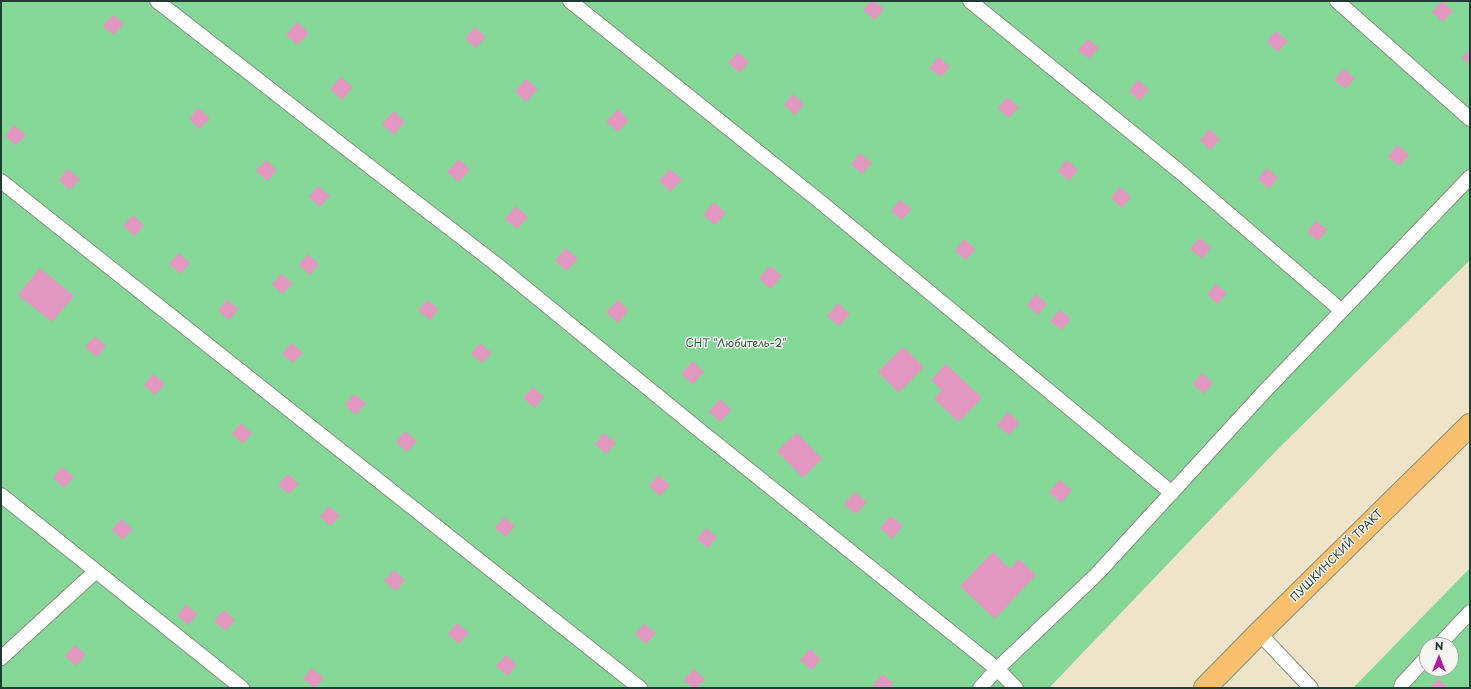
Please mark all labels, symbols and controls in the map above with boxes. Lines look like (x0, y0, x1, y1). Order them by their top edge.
park label: СНТ "Любитель-2" (685, 337, 787, 351)
street label: ПУШКИНСКИЙ ТРАКТ (1288, 507, 1386, 605)
north arrow (1419, 637, 1459, 677)
text: N (1435, 637, 1443, 654)

